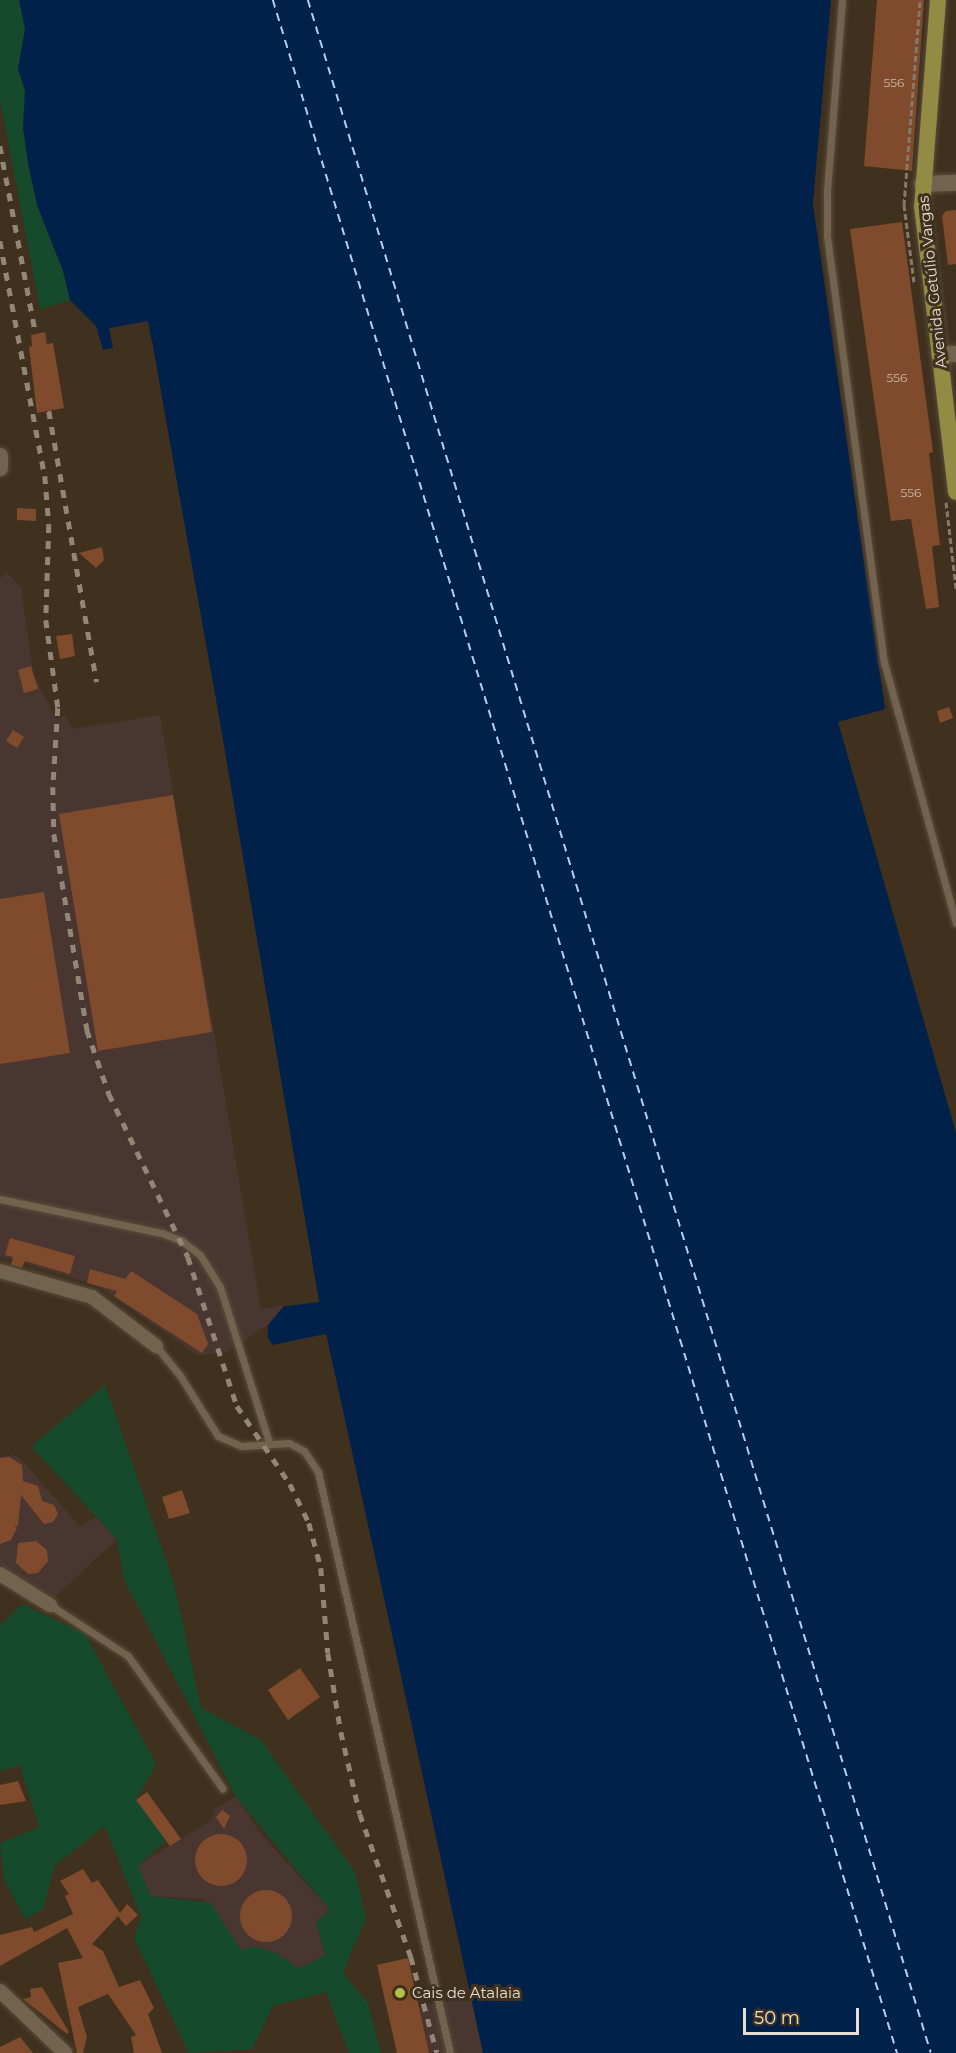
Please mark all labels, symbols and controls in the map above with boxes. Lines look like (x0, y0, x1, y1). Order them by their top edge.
house number: 556 (884, 76, 904, 90)
street label: Avenida Getúlio Vargas (914, 195, 950, 369)
house number: 556 (887, 371, 907, 385)
house number: 556 (901, 486, 921, 500)
place label: Cais de Atalaia (412, 1984, 521, 2002)
marker: Cais de Atalaia (393, 1986, 407, 2000)
scale bar (746, 1996, 862, 2034)
text: 50 m (754, 2007, 800, 2029)

